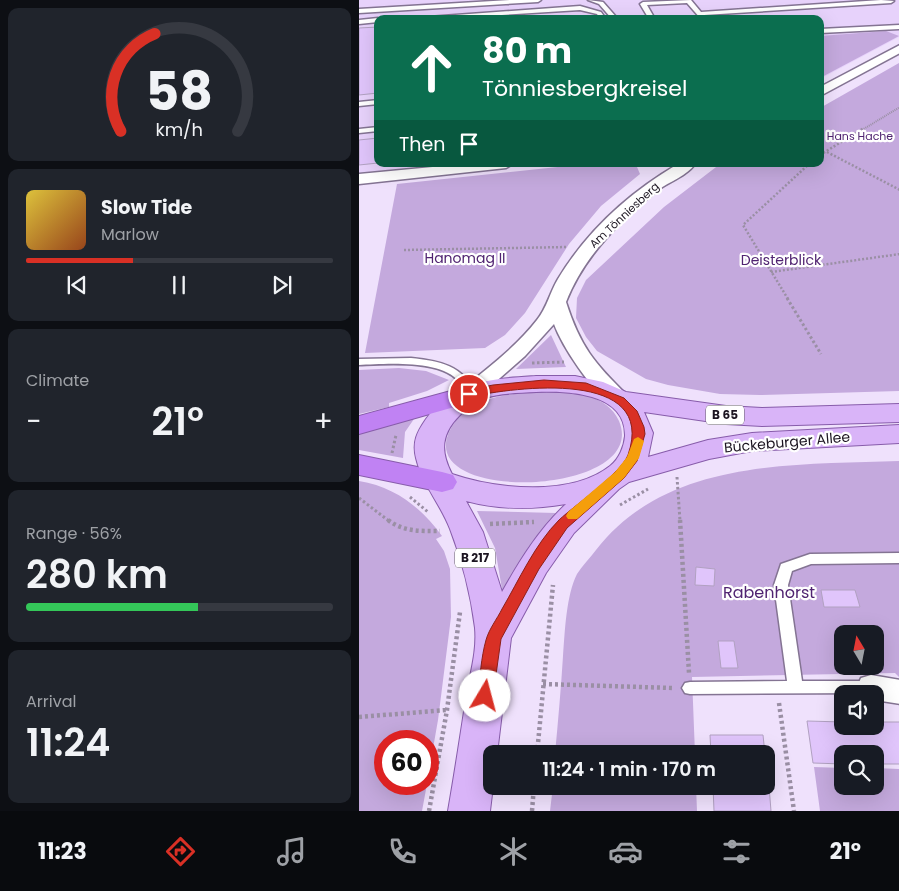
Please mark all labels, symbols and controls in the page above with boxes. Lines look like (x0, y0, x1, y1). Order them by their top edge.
text: 80 m (482, 26, 572, 75)
icon: ahead (399, 35, 464, 100)
text: 58 (146, 55, 213, 128)
text: Tönniesbergkreisel (482, 73, 687, 104)
text: km/h (156, 117, 203, 142)
park label: Hans Hache (827, 128, 893, 144)
icon: arrive (455, 130, 483, 158)
text: Then (399, 131, 445, 158)
street label: Am Tönniesberg (586, 179, 662, 251)
text: Slow Tide (101, 194, 192, 221)
text: Marlow (101, 223, 159, 246)
park label: Hanomag II (424, 248, 506, 268)
park label: Deisterblick (741, 250, 822, 270)
icon: previous (63, 271, 91, 299)
icon: pause (165, 271, 193, 299)
icon: next (268, 271, 296, 299)
text: Climate (26, 369, 89, 392)
pin (448, 373, 490, 415)
icon: arrive (455, 380, 483, 408)
text: 21° (151, 395, 204, 448)
text: − (26, 402, 41, 441)
text: + (314, 402, 333, 441)
road number: B 65 (706, 406, 744, 424)
street label: Bückeburger Allee (723, 427, 851, 457)
text: Range · 56% (26, 522, 122, 545)
text: 280 km (26, 548, 168, 601)
road number: B 217 (455, 548, 495, 568)
park label: Rabenhorst (723, 581, 815, 604)
north arrow (834, 625, 884, 675)
map controls (834, 625, 884, 795)
position arrow (458, 669, 510, 721)
button: sound (834, 685, 884, 735)
text: Arrival (26, 690, 76, 713)
text: 11:24 (26, 716, 110, 769)
speed limit sign: 60 (374, 730, 439, 795)
button: search (834, 745, 884, 795)
text: 11:24 · 1 min · 170 m (542, 756, 716, 783)
icon: directions (163, 834, 198, 869)
icon: music (274, 834, 309, 869)
icon: phone (385, 834, 420, 869)
icon: climate (496, 834, 531, 869)
icon: car (608, 834, 643, 869)
icon: filters (719, 834, 754, 869)
text: 11:23 (38, 836, 87, 867)
text: 21° (830, 836, 861, 867)

